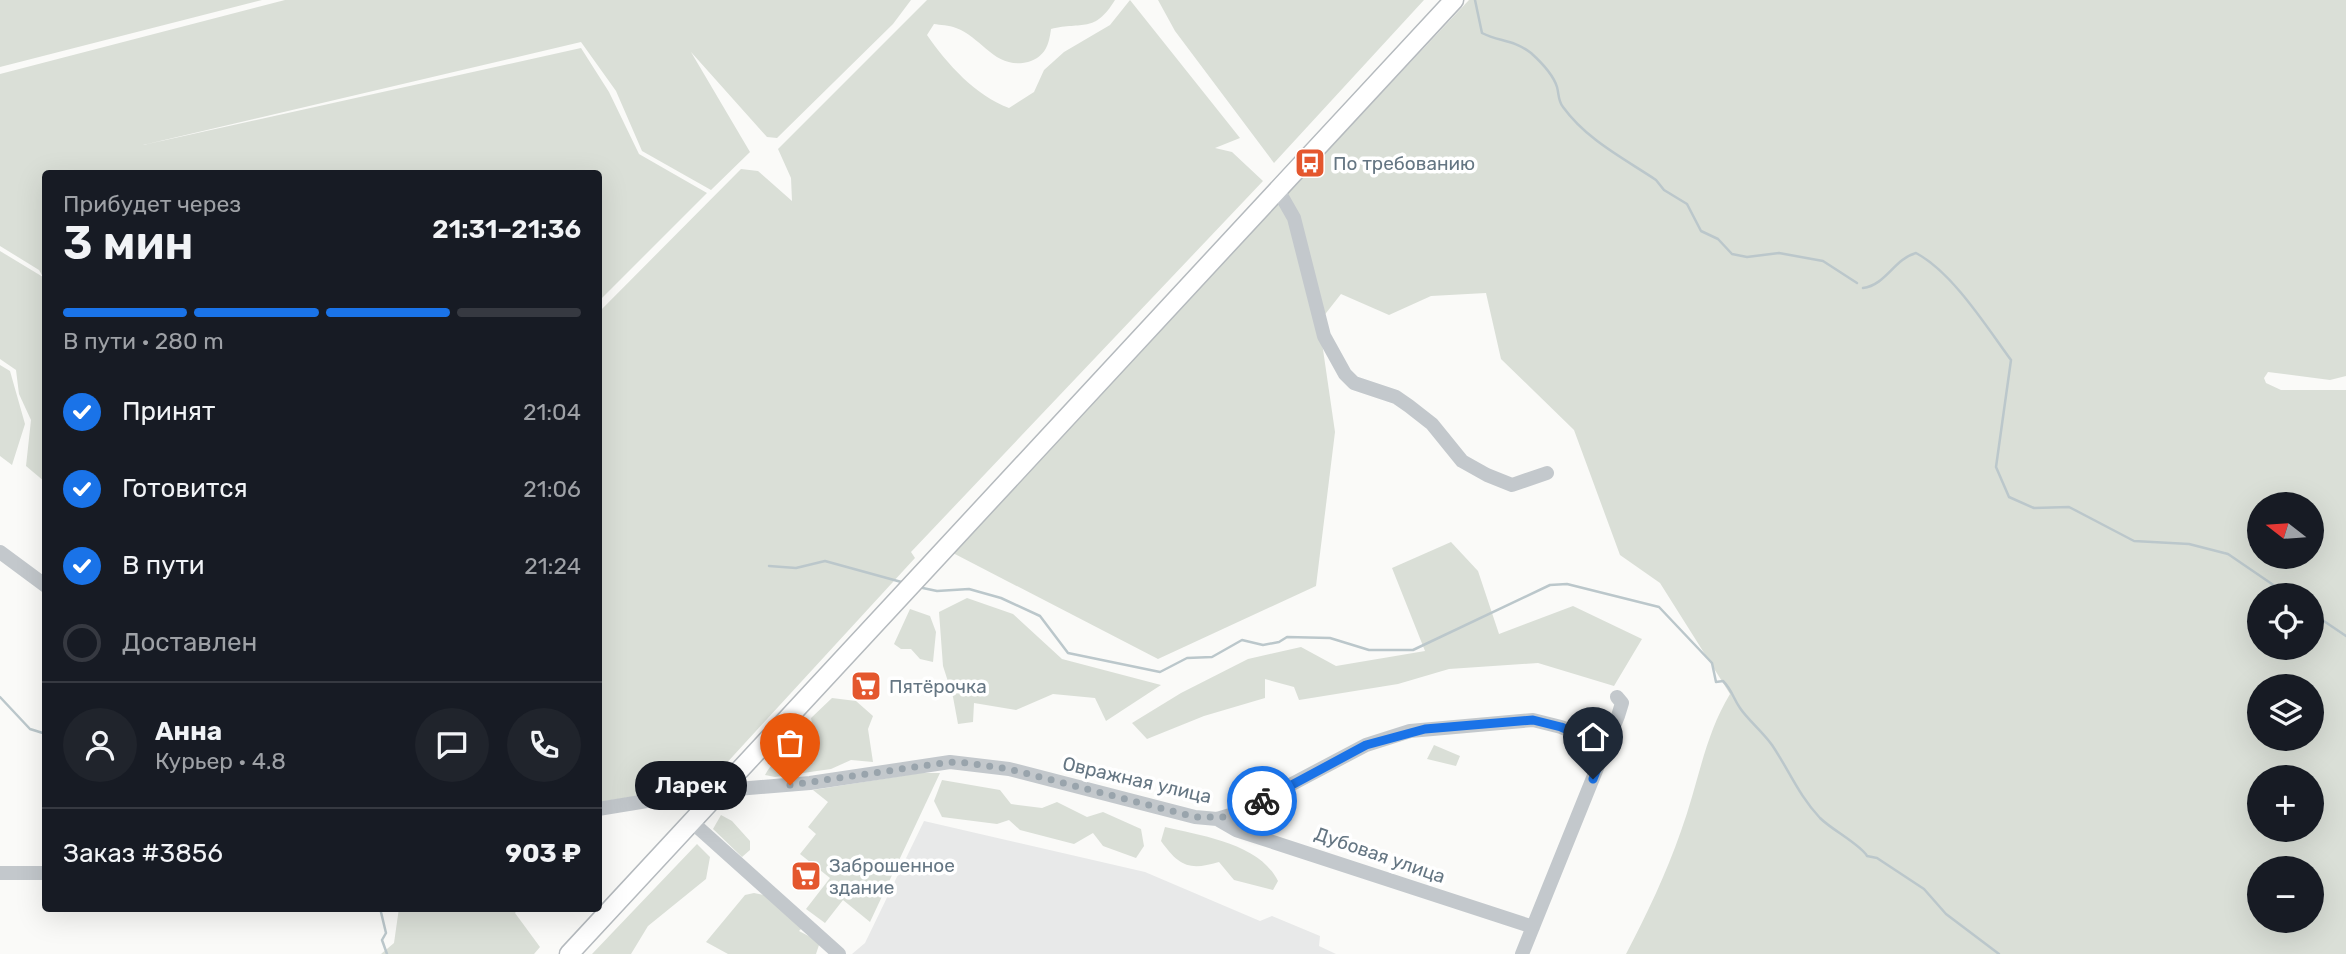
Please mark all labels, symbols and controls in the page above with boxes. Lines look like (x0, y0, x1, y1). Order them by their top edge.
bus stop icon: По требованию (1293, 146, 1327, 180)
place label: По требованию (1333, 152, 1475, 175)
text: Прибудет через (63, 190, 241, 218)
text: 21:31–21:36 (432, 214, 581, 245)
text: 3 мин (63, 216, 194, 271)
text: В пути · 280 m (63, 327, 224, 355)
icon: check (63, 393, 101, 431)
text: Принят (122, 396, 215, 427)
text: 21:04 (523, 398, 581, 426)
icon: check (63, 470, 101, 508)
text: Готовится (122, 473, 248, 504)
text: 21:06 (523, 475, 581, 503)
north arrow (2247, 492, 2324, 569)
map controls (2247, 492, 2324, 933)
icon: check (63, 547, 101, 585)
text: В пути (122, 550, 205, 581)
text: 21:24 (524, 552, 581, 580)
button: locate (2247, 583, 2324, 660)
text: Доставлен (122, 627, 257, 658)
supermarket icon: Пятёрочка (849, 669, 883, 703)
button: layers (2247, 674, 2324, 751)
place label: Пятёрочка (889, 675, 987, 698)
pin (1563, 707, 1623, 779)
button: person (63, 708, 137, 782)
button: chat (415, 708, 489, 782)
button: phone (507, 708, 581, 782)
pin (760, 713, 820, 785)
text: Анна (155, 716, 222, 747)
icon: home (1574, 718, 1612, 756)
icon: bag (771, 724, 809, 762)
text: Курьер · 4.8 (155, 747, 286, 775)
street label: Овражная улица (1060, 752, 1214, 808)
callout: Ларек (636, 760, 748, 810)
button: + (2247, 765, 2324, 842)
courier (1227, 766, 1297, 836)
text: Ларек (655, 771, 727, 799)
icon: bike (1243, 782, 1281, 820)
street label: Дубовая улица (1312, 822, 1448, 888)
text: Заказ #3856 (63, 838, 223, 869)
text: 903 ₽ (505, 838, 581, 869)
place label: Заброшенное здание (829, 854, 955, 899)
button: − (2247, 856, 2324, 933)
supermarket icon: Заброшенное здание (789, 859, 823, 893)

